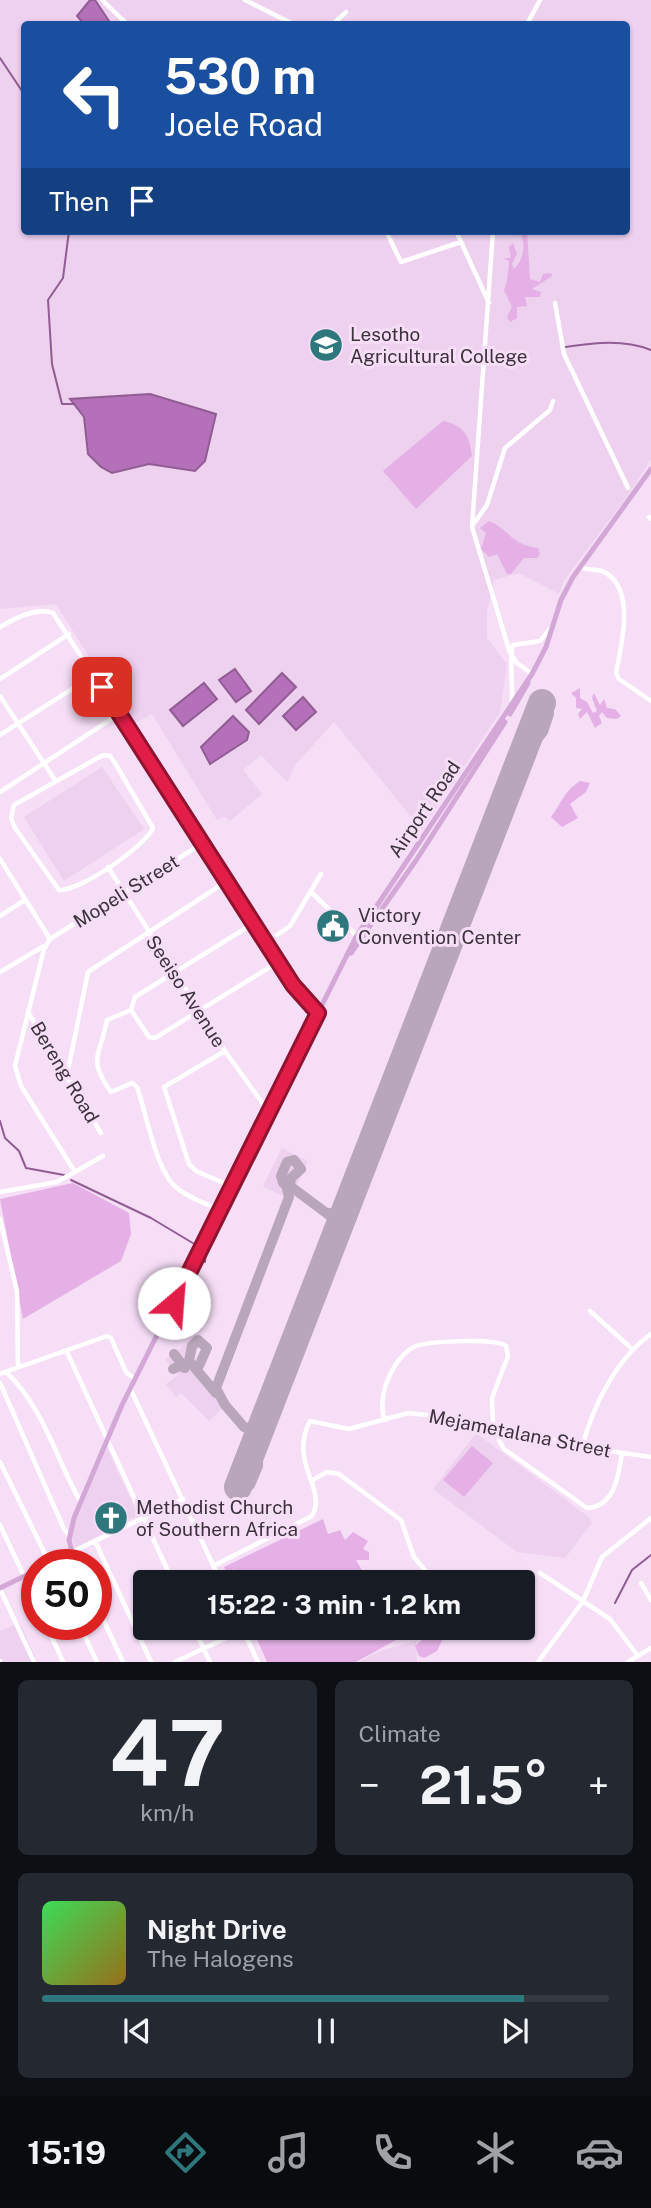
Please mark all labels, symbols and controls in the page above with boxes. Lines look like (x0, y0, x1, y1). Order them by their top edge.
text: 530 m (164, 47, 316, 105)
icon: left (49, 49, 140, 140)
text: Joele Road (164, 106, 323, 143)
icon: arrive (123, 182, 161, 220)
text: Then (49, 186, 109, 217)
place label: Lesotho Agricultural College (350, 323, 528, 367)
school or university icon: Lesotho Agricultural College (307, 326, 345, 364)
pin (72, 657, 132, 717)
icon: arrive (83, 668, 121, 706)
street label: Airport Road (384, 756, 464, 862)
street label: Mopeli Street (69, 850, 183, 932)
place label: Victory Convention Center (358, 904, 521, 948)
public building icon: Victory Convention Center (314, 907, 352, 945)
street label: Seeiso Avenue (142, 931, 230, 1051)
street label: Bereng Road (26, 1017, 104, 1127)
position arrow (137, 1266, 211, 1340)
street label: Mejametalana Street (427, 1405, 613, 1461)
place label: Methodist Church of Southern Africa (136, 1496, 298, 1540)
church icon: Methodist Church of Southern Africa (92, 1499, 130, 1537)
speed limit sign: 50 (21, 1549, 112, 1640)
text: 15:22 · 3 min · 1.2 km (207, 1589, 461, 1620)
text: 47 (109, 1700, 226, 1806)
text: Climate (359, 1720, 441, 1747)
text: 21.5° (419, 1755, 548, 1816)
text: − (359, 1763, 380, 1808)
text: + (588, 1763, 609, 1808)
text: km/h (140, 1799, 194, 1826)
text: Night Drive (147, 1914, 287, 1945)
text: The Halogens (147, 1945, 294, 1972)
icon: previous (118, 2012, 156, 2050)
icon: pause (307, 2012, 345, 2050)
icon: next (496, 2012, 534, 2050)
icon: directions (161, 2128, 210, 2177)
icon: music (264, 2128, 313, 2177)
icon: phone (368, 2128, 417, 2177)
icon: climate (471, 2128, 520, 2177)
icon: car (575, 2128, 624, 2177)
text: 15:19 (27, 2134, 106, 2171)

